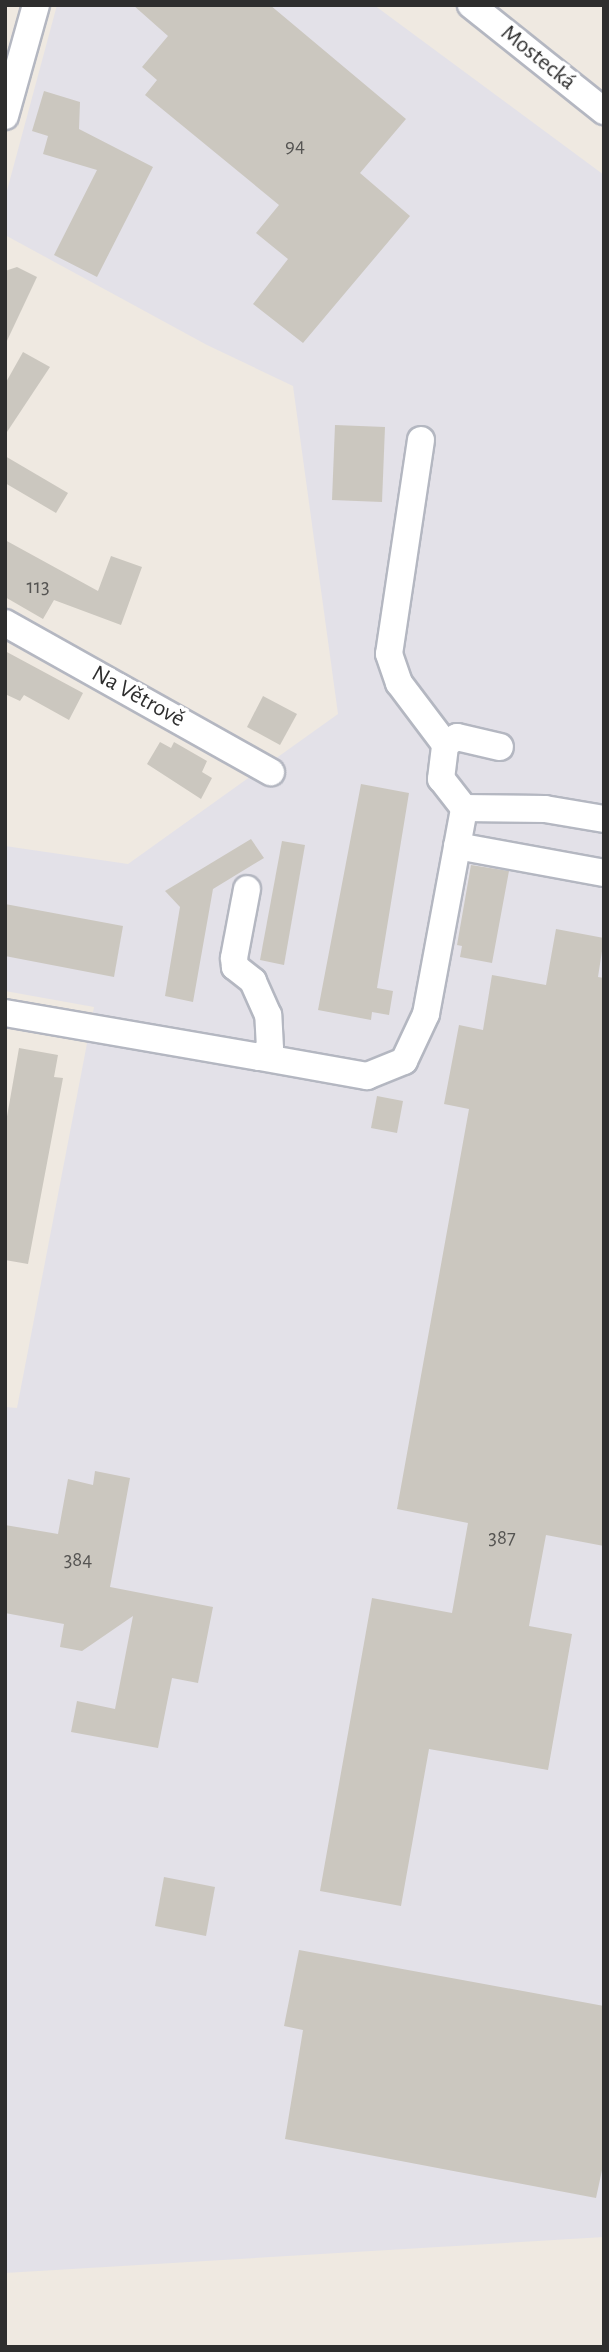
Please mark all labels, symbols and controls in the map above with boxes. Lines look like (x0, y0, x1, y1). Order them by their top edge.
street label: Mostecká (495, 19, 581, 97)
house number: 94 (285, 133, 305, 159)
house number: 113 (26, 574, 50, 600)
street label: Na Větrově (86, 660, 190, 734)
house number: 387 (488, 1525, 516, 1551)
house number: 384 (64, 1547, 92, 1573)

